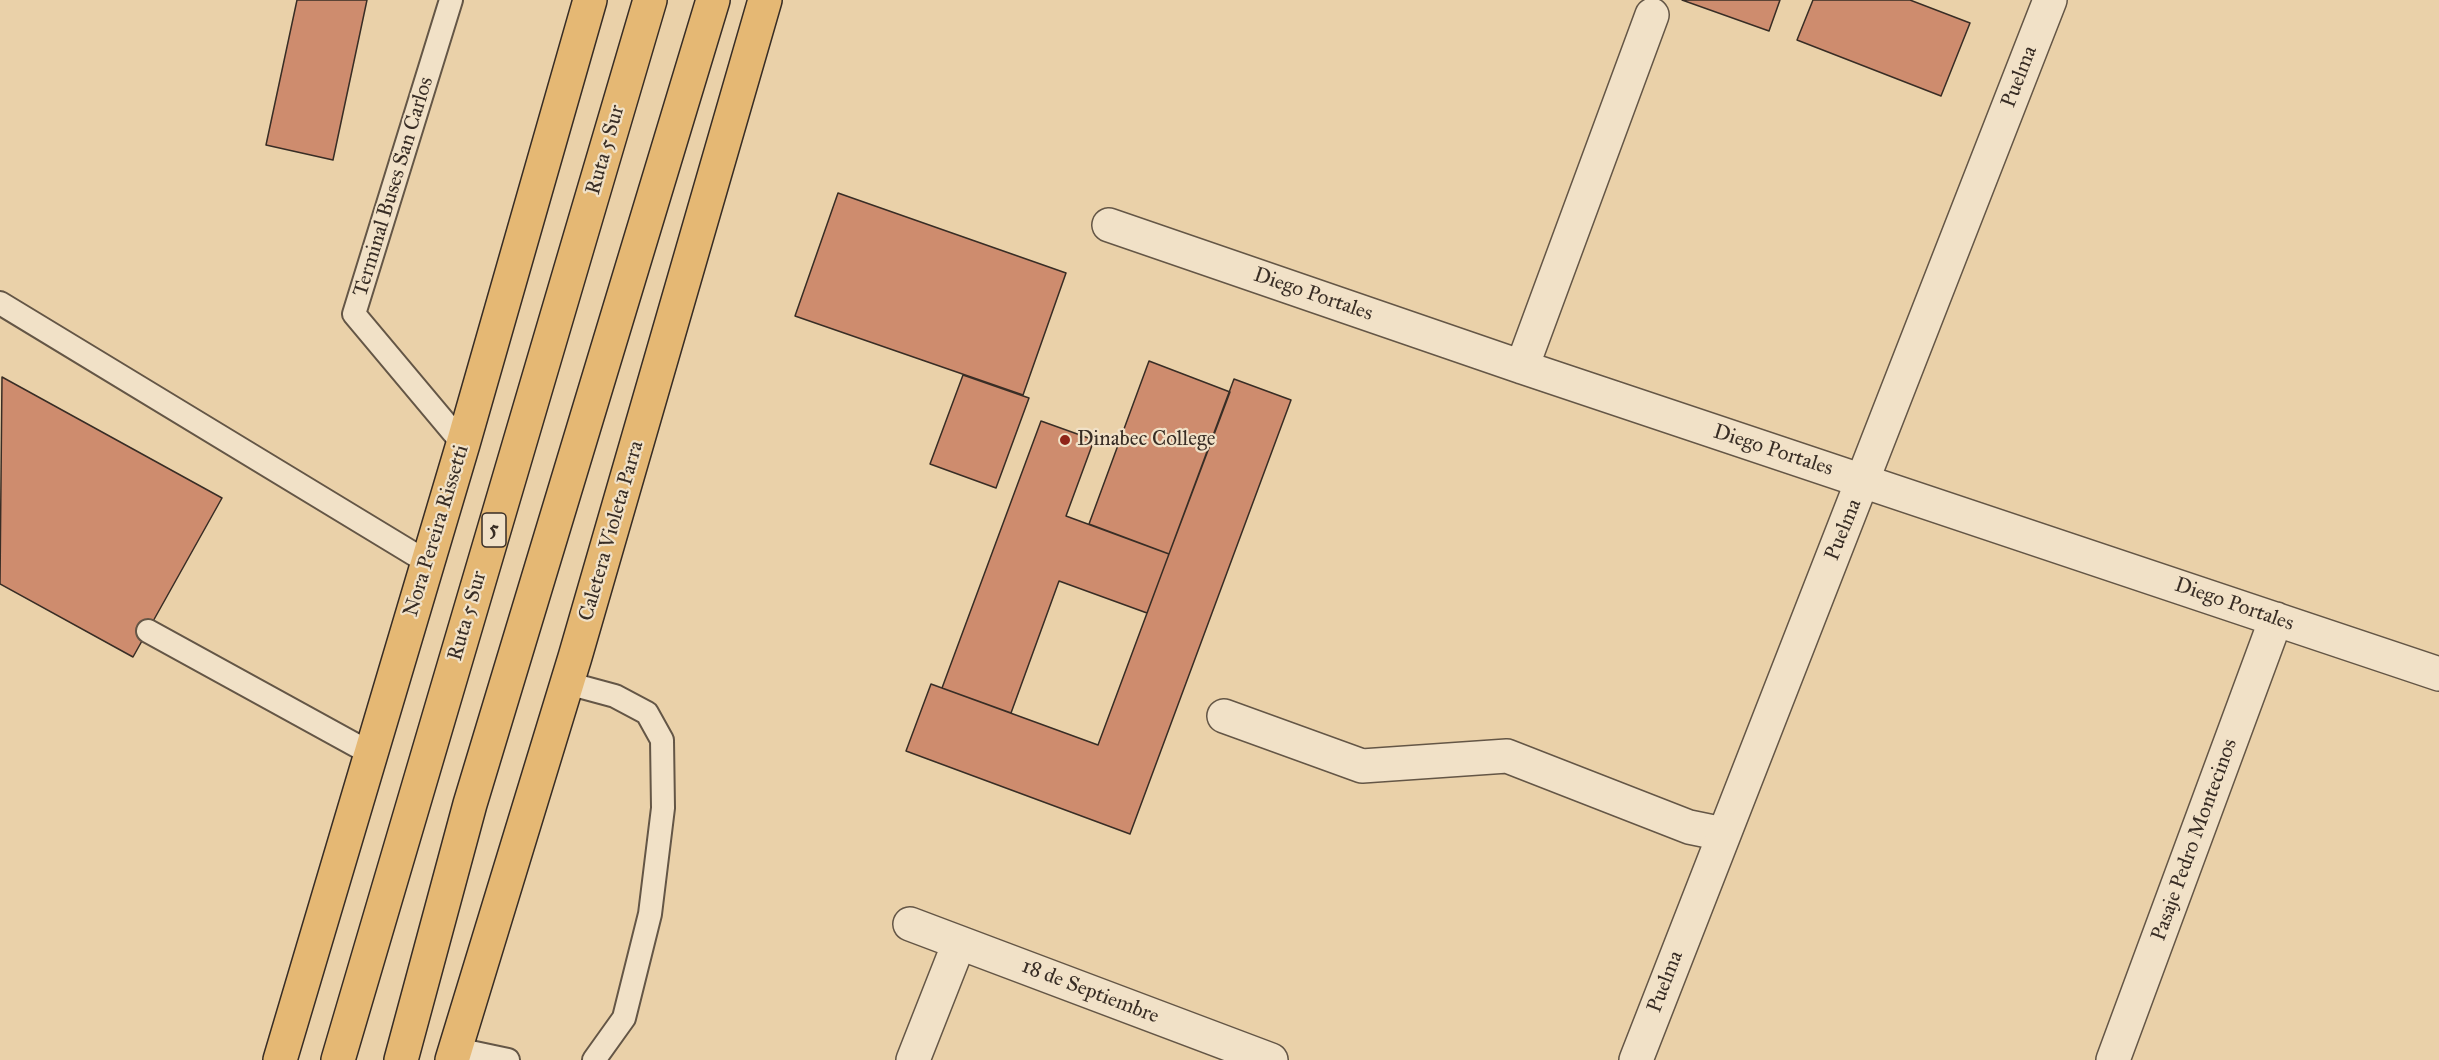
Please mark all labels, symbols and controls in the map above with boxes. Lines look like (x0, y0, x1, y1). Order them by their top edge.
street label: Puelma (1997, 43, 2043, 111)
street label: Terminal Buses San Carlos (349, 74, 439, 300)
street label: Ruta 5 Sur (581, 102, 631, 198)
street label: Diego Portales (1250, 263, 1376, 327)
street label: Diego Portales (1710, 420, 1836, 482)
place label: Dinabec College (1077, 427, 1215, 453)
marker: Dinabec College (1058, 433, 1072, 447)
street label: Caletera Violeta Parra (574, 438, 650, 624)
street label: Nora Pereira Rissetti (399, 442, 475, 620)
street label: Puelma (1820, 496, 1868, 564)
road number: 5 (482, 513, 506, 547)
street label: Ruta 5 Sur (443, 568, 493, 664)
street label: Diego Portales (2171, 573, 2297, 637)
street label: Pasaje Pedro Montecinos (2147, 736, 2243, 944)
street label: Puelma (1643, 948, 1689, 1016)
street label: 18 de Septiembre (1018, 954, 1162, 1030)

